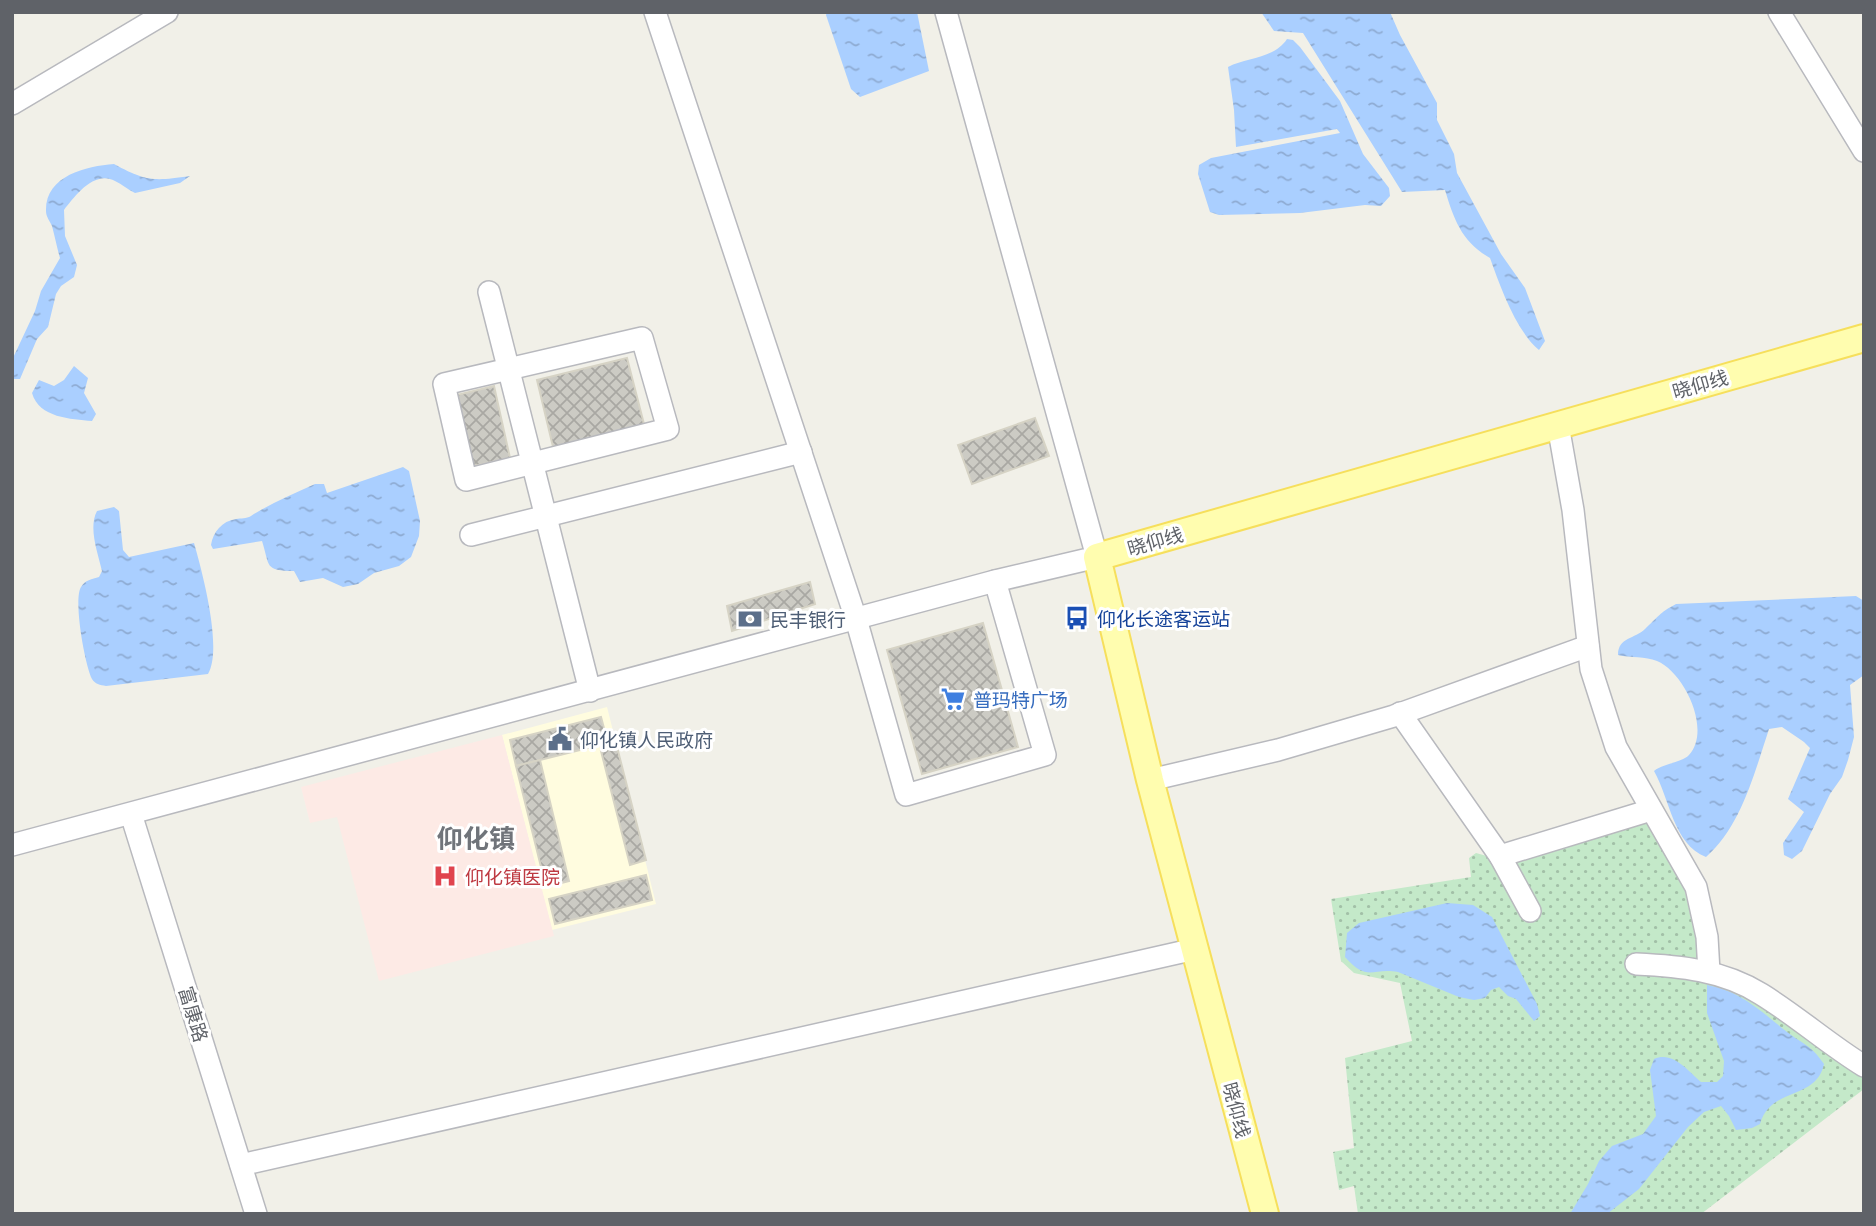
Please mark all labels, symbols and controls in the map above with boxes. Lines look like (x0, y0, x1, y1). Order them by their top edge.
street label: 晓仰线 (1669, 362, 1731, 406)
street label: 晓仰线 (1124, 519, 1186, 563)
bus stop icon: 仰化长途客运站 (1063, 604, 1091, 632)
place label: 仰化长途客运站 (1097, 604, 1230, 633)
bank icon: 民丰银行 (736, 605, 764, 633)
place label: 民丰银行 (770, 605, 846, 634)
supermarket icon: 普玛特广场 (939, 685, 967, 713)
place label: 普玛特广场 (973, 685, 1068, 714)
public building icon: 仰化镇人民政府 (546, 725, 574, 753)
place label: 仰化镇人民政府 (580, 725, 713, 754)
district label: 仰化镇 (437, 819, 515, 858)
hospital icon: 仰化镇医院 (431, 862, 459, 890)
place label: 仰化镇医院 (465, 862, 560, 891)
street label: 富康路 (172, 982, 216, 1046)
street label: 晓仰线 (1216, 1079, 1258, 1141)

